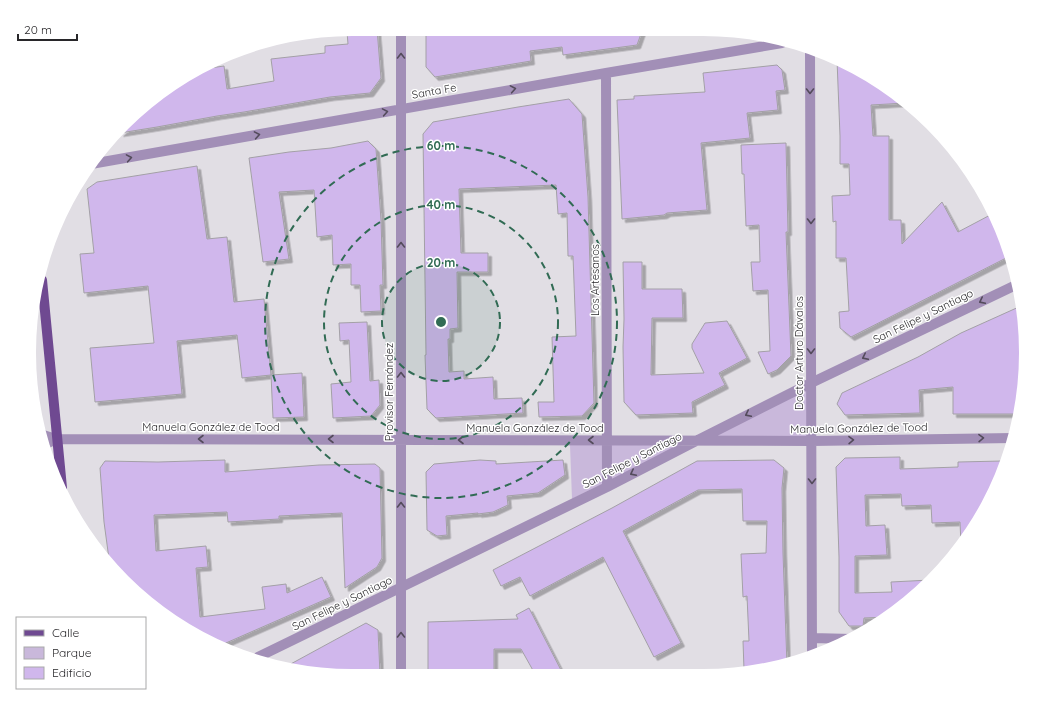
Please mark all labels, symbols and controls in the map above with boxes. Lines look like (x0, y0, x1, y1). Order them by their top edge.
scale bar (18, 16, 77, 42)
text: 20 m (24, 22, 52, 37)
one-way arrow (397, 53, 405, 59)
street label: Santa Fe (411, 80, 457, 102)
one-way arrow (510, 86, 516, 94)
one-way arrow (806, 88, 814, 94)
one-way arrow (382, 108, 388, 117)
one-way arrow (254, 131, 260, 140)
text: 60 m (427, 138, 455, 153)
one-way arrow (126, 154, 132, 162)
text: 40 m (427, 197, 455, 212)
one-way arrow (807, 218, 815, 224)
one-way arrow (397, 242, 405, 248)
street label: Los Artesanos (588, 244, 602, 316)
text: 20 m (427, 255, 455, 270)
street label: San Felipe y Santiago (871, 285, 976, 346)
street label: Doctor Arturo Dávalos (792, 296, 806, 410)
one-way arrow (979, 296, 987, 304)
centre of rings (434, 315, 448, 329)
street label: Provisor Fernández (382, 343, 396, 441)
one-way arrow (807, 348, 815, 354)
one-way arrow (862, 352, 869, 360)
one-way arrow (397, 372, 405, 378)
one-way arrow (745, 409, 753, 417)
street label: Manuela González de Tood (142, 420, 280, 434)
street label: Manuela González de Tood (790, 420, 928, 436)
street label: Manuela González de Tood (466, 421, 604, 435)
street label: San Felipe y Santiago (580, 429, 684, 491)
one-way arrow (978, 434, 984, 442)
one-way arrow (198, 435, 204, 443)
one-way arrow (328, 435, 334, 443)
one-way arrow (458, 436, 464, 444)
one-way arrow (588, 436, 594, 444)
one-way arrow (848, 436, 854, 444)
one-way arrow (629, 469, 637, 476)
one-way arrow (808, 478, 816, 484)
one-way arrow (397, 502, 405, 508)
street label: San Felipe y Santiago (290, 572, 395, 633)
legend (16, 617, 146, 689)
text: Calle (52, 625, 80, 640)
one-way arrow (397, 632, 405, 638)
text: Parque (52, 645, 92, 660)
text: Edificio (52, 665, 92, 680)

